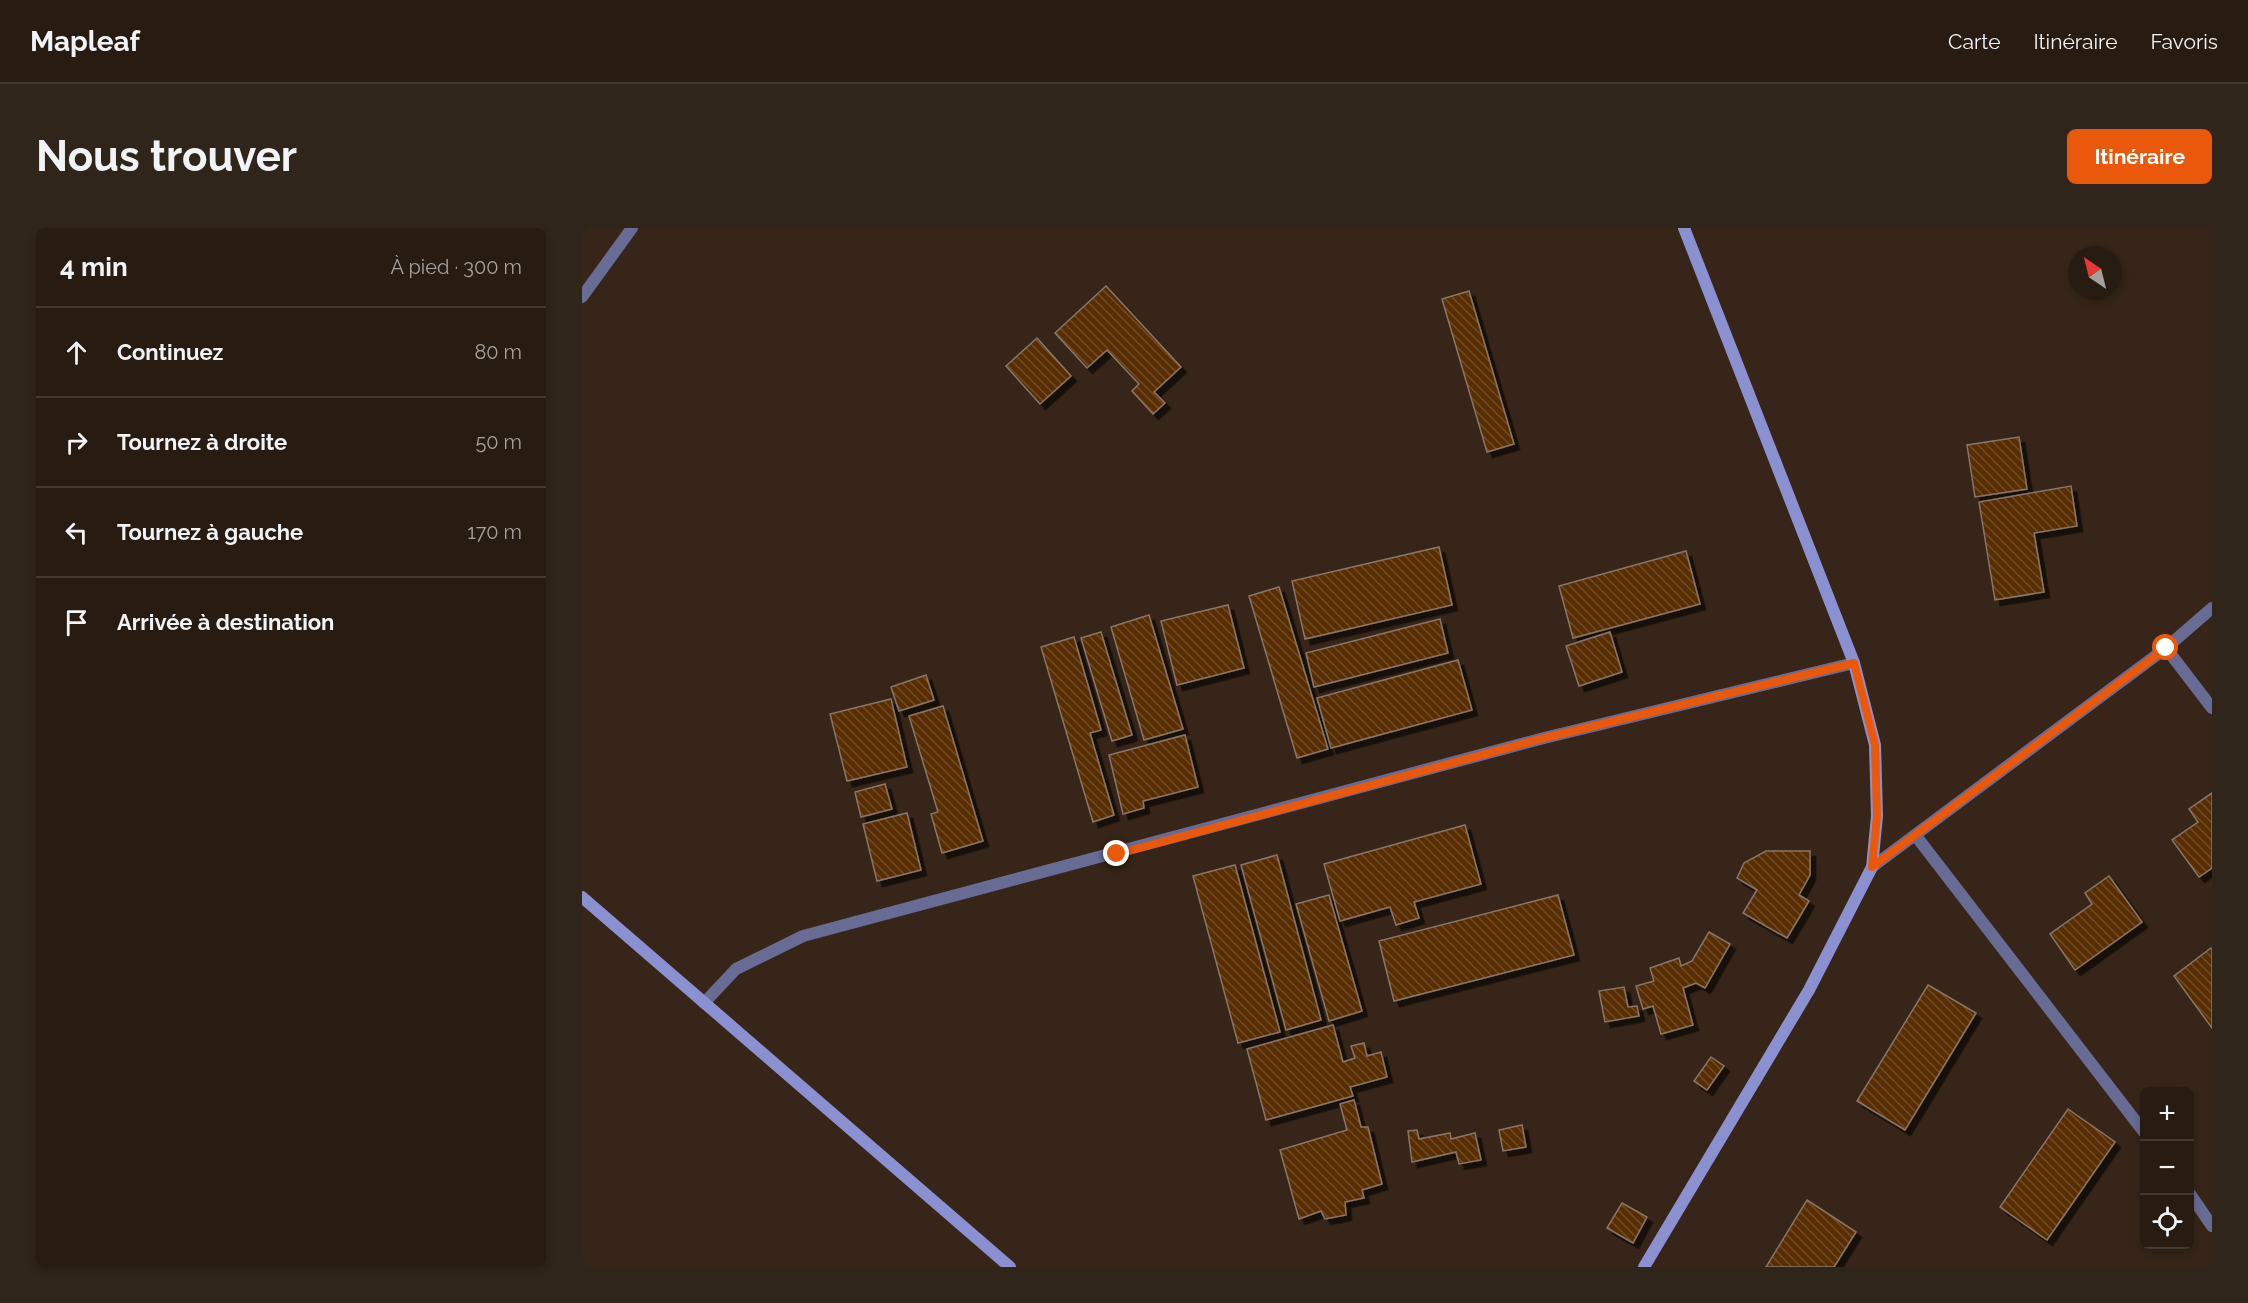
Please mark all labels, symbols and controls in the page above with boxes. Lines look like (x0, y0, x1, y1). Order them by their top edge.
text: Mapleaf (30, 25, 140, 58)
text: Carte (1948, 29, 2000, 54)
text: Itinéraire (2033, 29, 2117, 54)
text: Favoris (2150, 29, 2218, 54)
button: Itinéraire (2067, 129, 2212, 184)
text: Nous trouver (36, 132, 297, 181)
north arrow (2068, 246, 2122, 300)
text: 4 min (60, 252, 128, 282)
text: À pied · 300 m (391, 255, 522, 279)
icon: ahead (60, 336, 93, 369)
text: Continuez (117, 339, 223, 365)
text: 80 m (474, 340, 522, 364)
icon: right (60, 426, 93, 459)
text: Tournez à droite (117, 429, 287, 455)
text: 50 m (475, 430, 522, 454)
icon: left (60, 516, 93, 549)
text: Tournez à gauche (117, 519, 303, 545)
text: 170 m (467, 520, 522, 544)
icon: arrive (60, 606, 93, 639)
text: Arrivée à destination (117, 609, 334, 635)
route start (2152, 634, 2178, 660)
route end (1103, 840, 1129, 866)
map controls (2140, 1087, 2194, 1249)
button: + (2140, 1087, 2194, 1141)
button: − (2140, 1141, 2194, 1195)
button: locate (2140, 1195, 2194, 1249)

